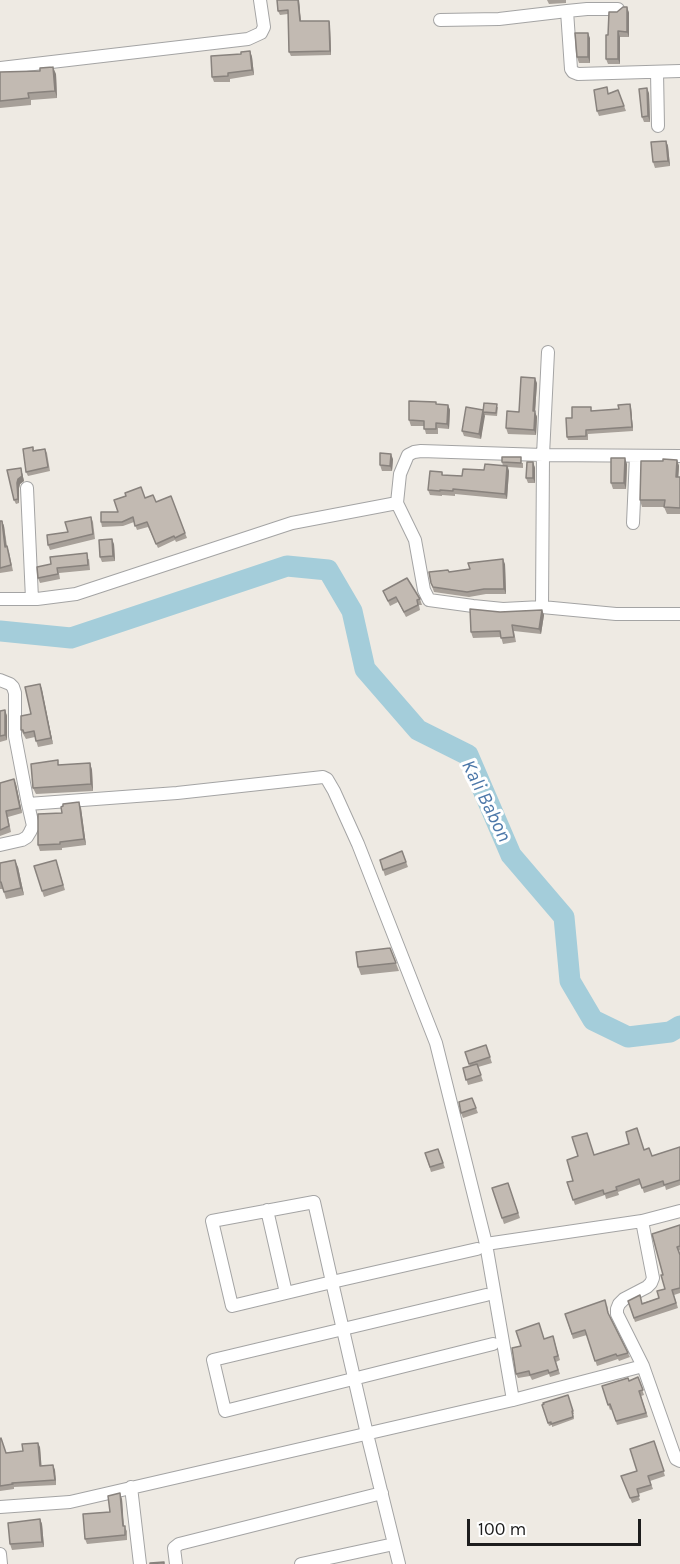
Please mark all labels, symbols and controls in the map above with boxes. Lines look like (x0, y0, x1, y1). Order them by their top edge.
water label: Kali Babon (456, 756, 516, 846)
scale bar (470, 1507, 644, 1545)
text: 100 m (478, 1518, 526, 1540)

